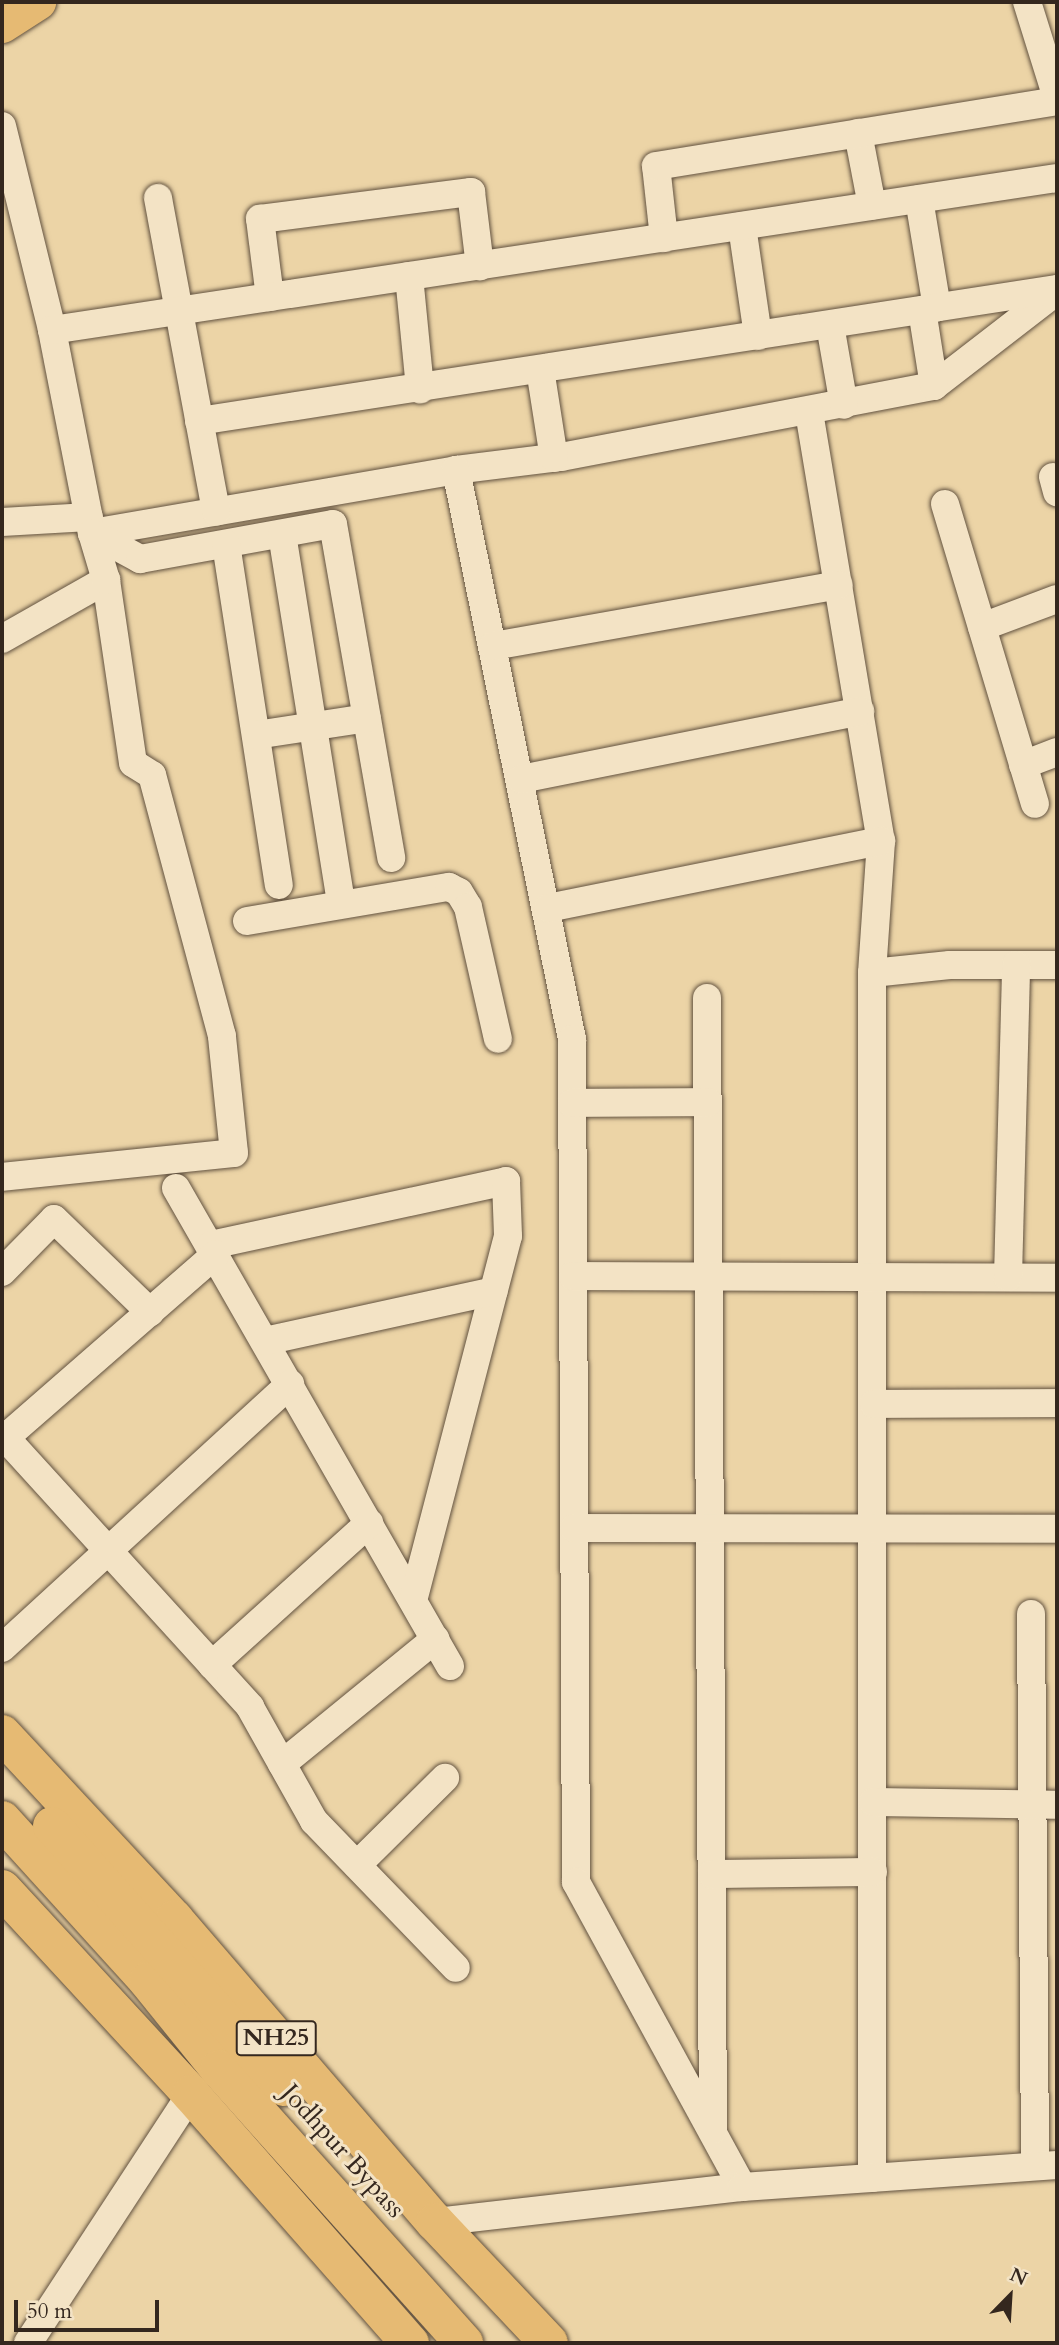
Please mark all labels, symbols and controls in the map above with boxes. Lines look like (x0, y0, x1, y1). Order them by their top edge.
road number: NH25 (234, 2018, 318, 2059)
street label: Jodhpur Bypass (275, 2078, 411, 2224)
north arrow (975, 2261, 1045, 2331)
text: N (1006, 2262, 1031, 2292)
scale bar (18, 2286, 163, 2330)
text: 50 m (27, 2297, 72, 2326)

